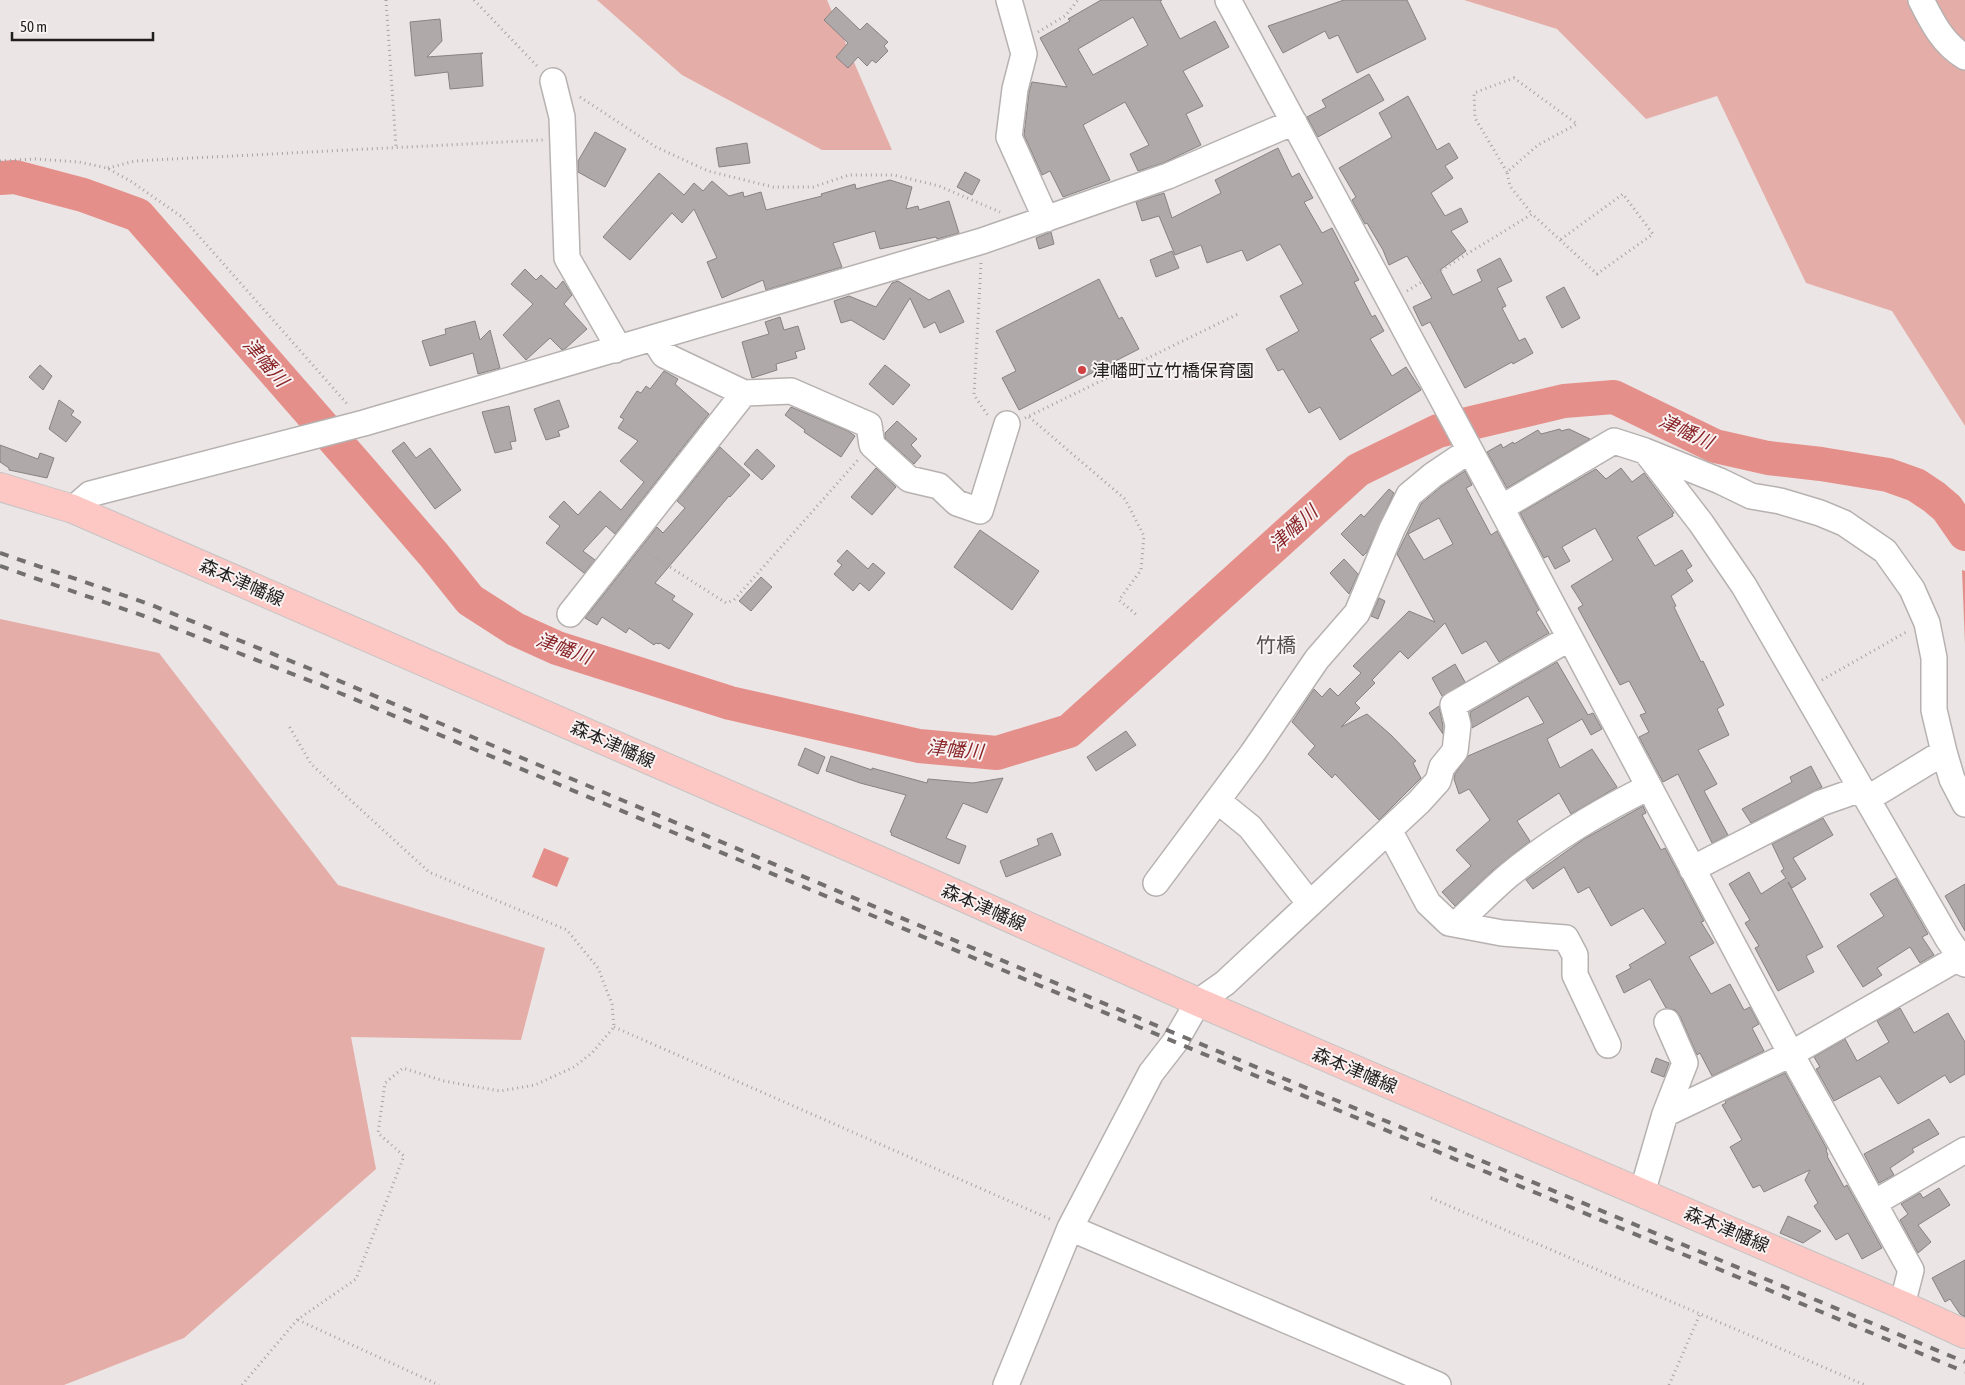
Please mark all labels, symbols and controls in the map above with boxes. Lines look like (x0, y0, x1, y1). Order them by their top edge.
scale bar (12, 10, 154, 42)
text: 50 m (20, 18, 47, 35)
water label: 津幡川 (239, 333, 294, 392)
place label: 津幡町立竹橋保育園 (1092, 360, 1254, 381)
marker: 津幡町立竹橋保育園 (1076, 364, 1088, 376)
water label: 津幡川 (1656, 409, 1718, 454)
water label: 津幡川 (1264, 499, 1323, 555)
street label: 森本津幡線 (197, 554, 287, 610)
water label: 津幡川 (533, 628, 596, 669)
district label: 竹橋 (1256, 633, 1296, 656)
street label: 森本津幡線 (568, 716, 658, 772)
water label: 津幡川 (926, 736, 986, 763)
street label: 森本津幡線 (939, 879, 1029, 935)
street label: 森本津幡線 (1309, 1043, 1401, 1097)
street label: 森本津幡線 (1681, 1202, 1773, 1256)

